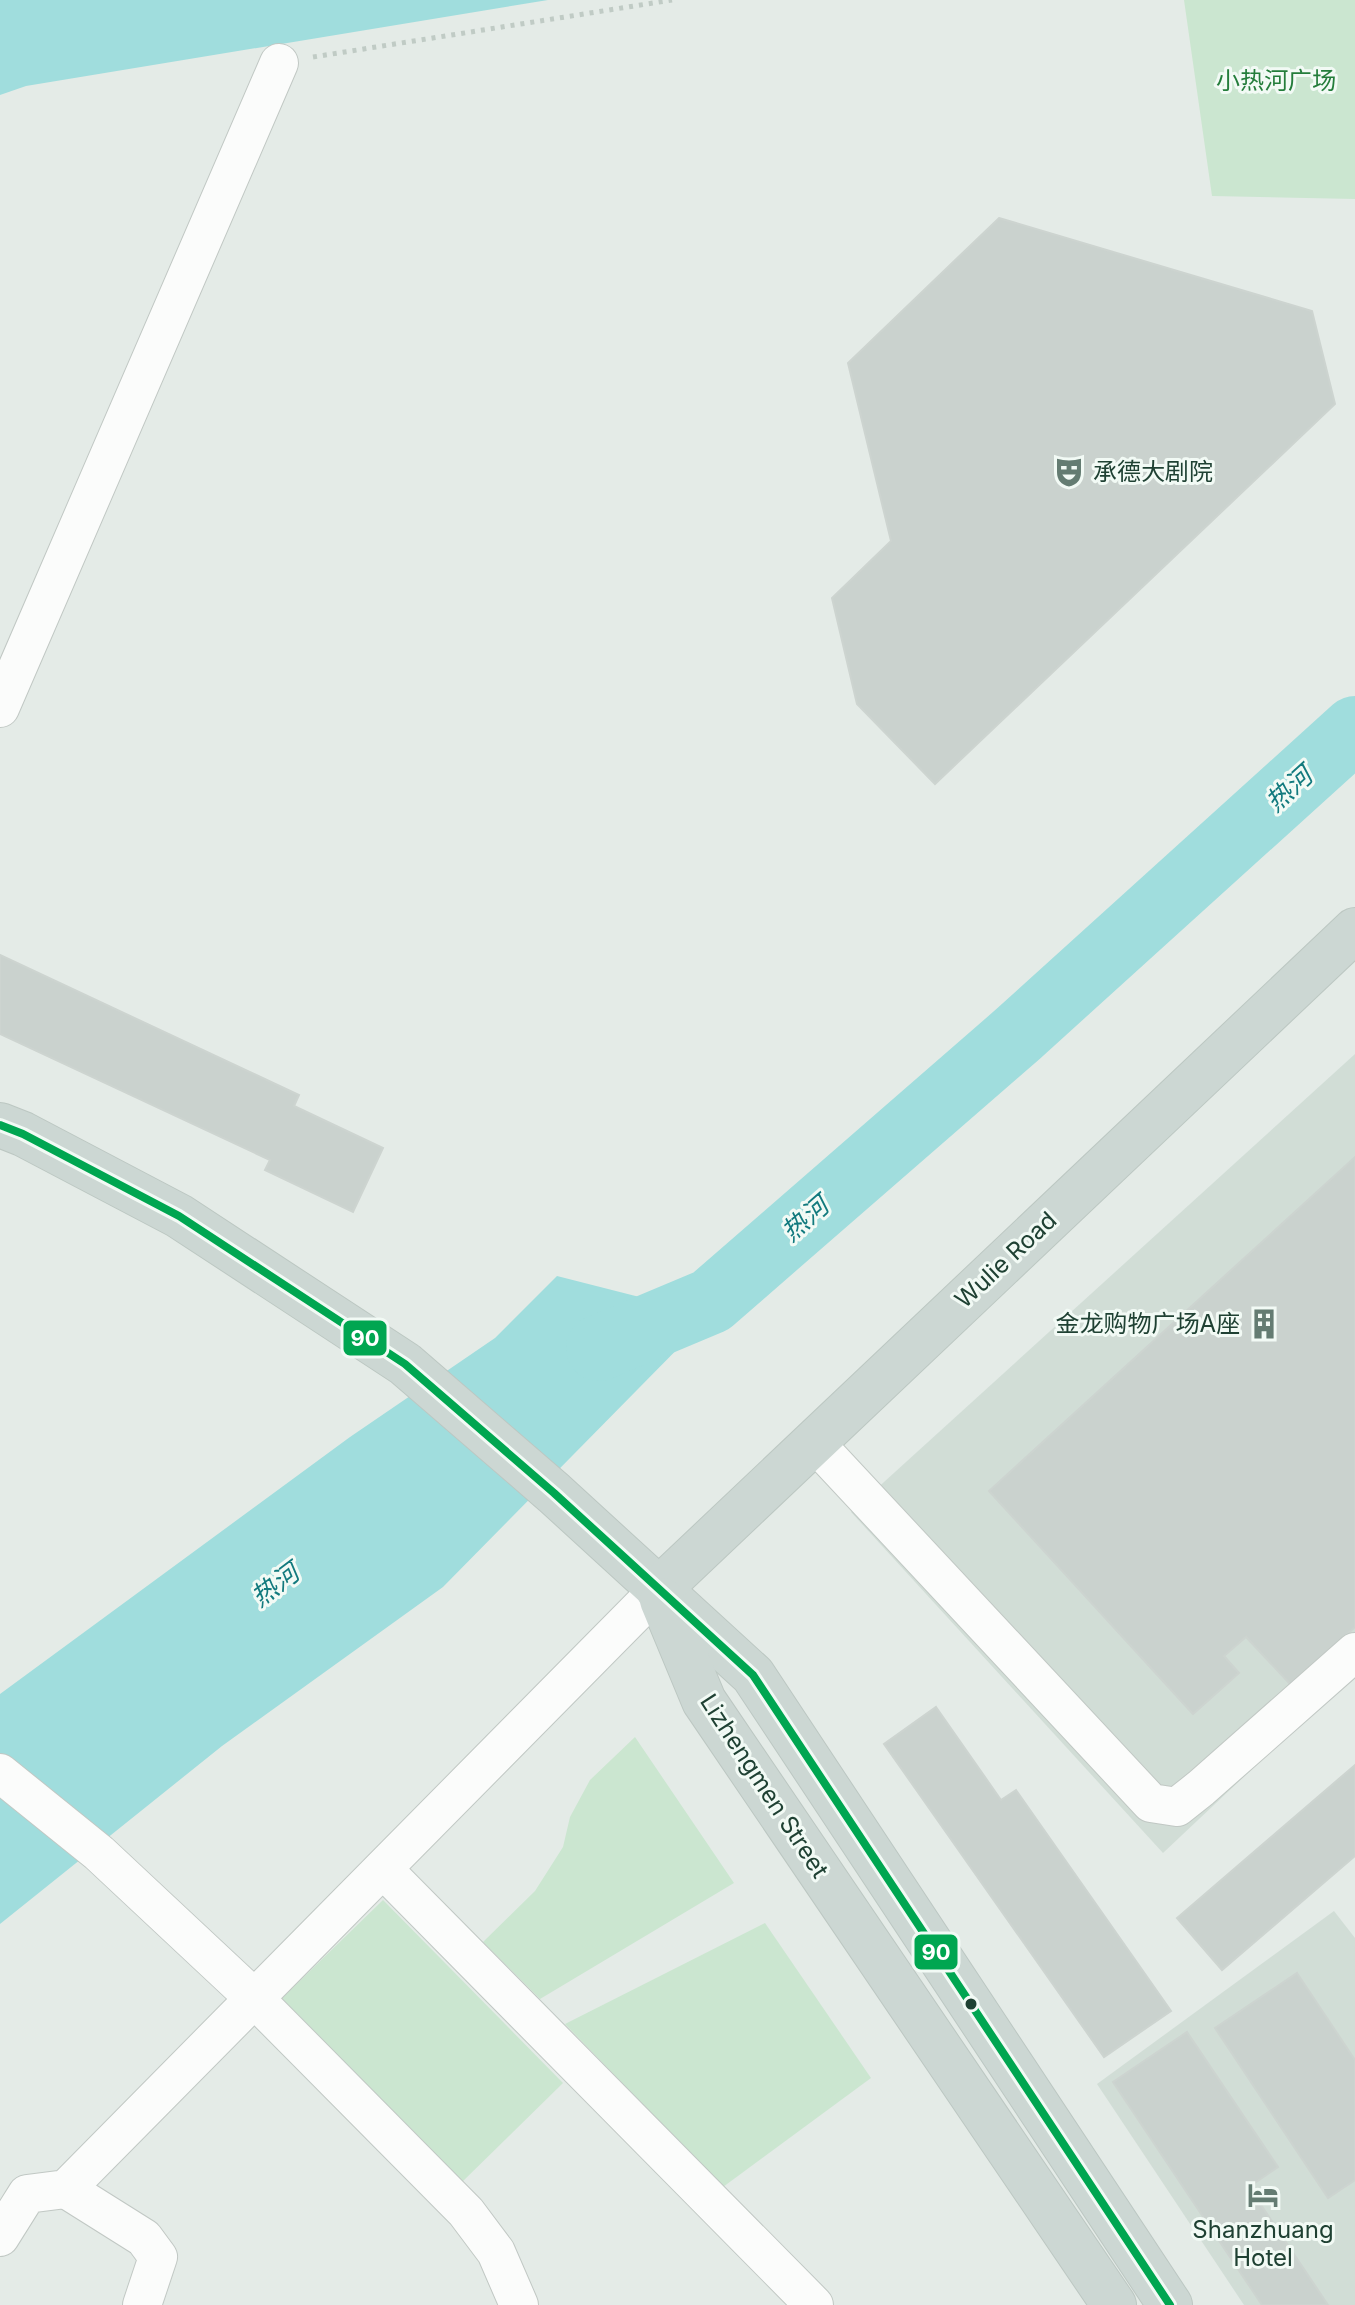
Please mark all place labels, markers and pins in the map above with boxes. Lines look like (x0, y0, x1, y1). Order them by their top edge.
theatre icon: 承德大剧院 (1052, 455, 1086, 489)
place label: 承德大剧院 (1093, 457, 1213, 486)
building icon: 金龙购物广场A座 (1247, 1307, 1281, 1341)
place label: 金龙购物广场A座 (1055, 1309, 1240, 1338)
unlabelled marker (963, 1996, 979, 2012)
hotel icon: Shanzhuang Hotel (1246, 2178, 1280, 2212)
place label: Shanzhuang Hotel (1192, 2215, 1334, 2272)

